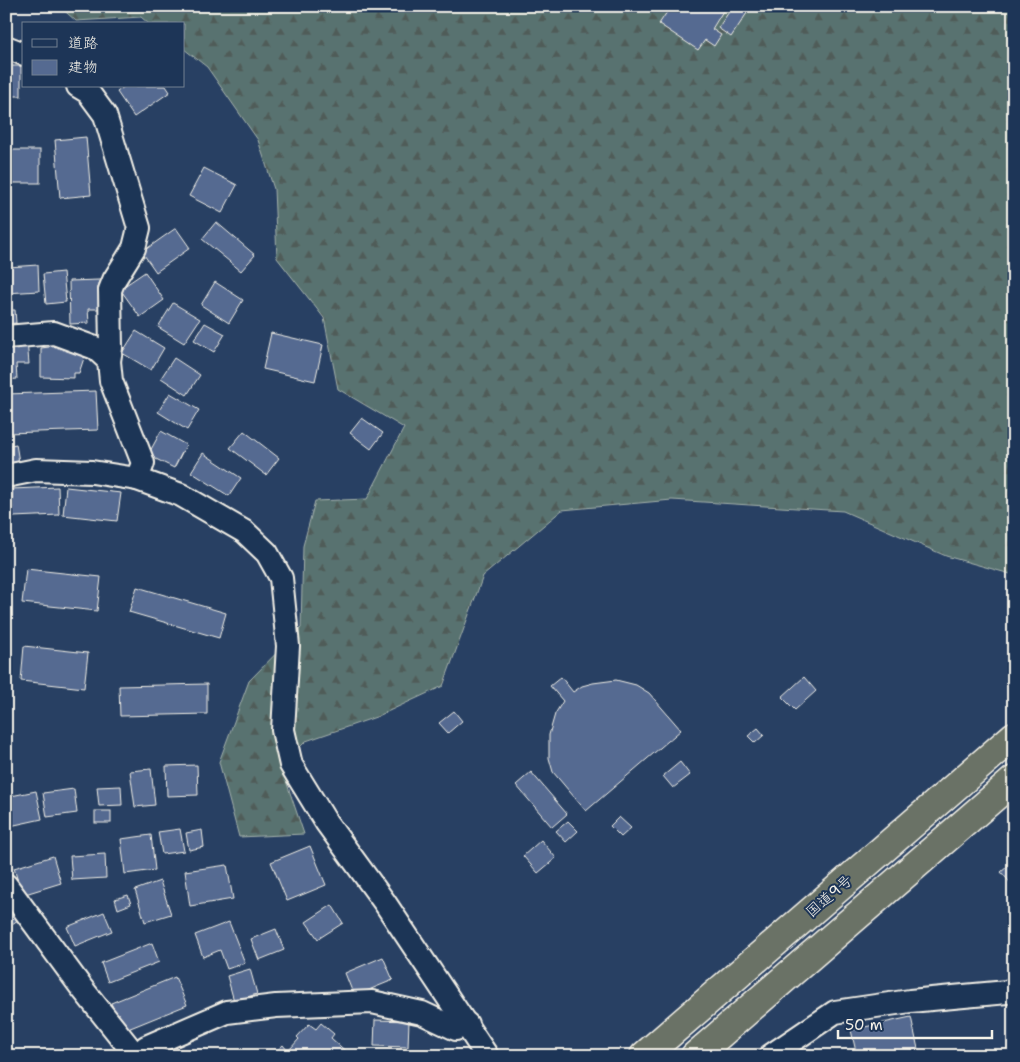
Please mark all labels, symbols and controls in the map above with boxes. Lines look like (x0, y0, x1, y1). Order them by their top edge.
legend (22, 22, 185, 88)
text: 道路 (68, 33, 98, 53)
text: 建物 (68, 57, 98, 77)
street label: 国道9号 (801, 870, 857, 922)
scale bar (838, 1007, 991, 1039)
text: 50 m (845, 1015, 883, 1035)

